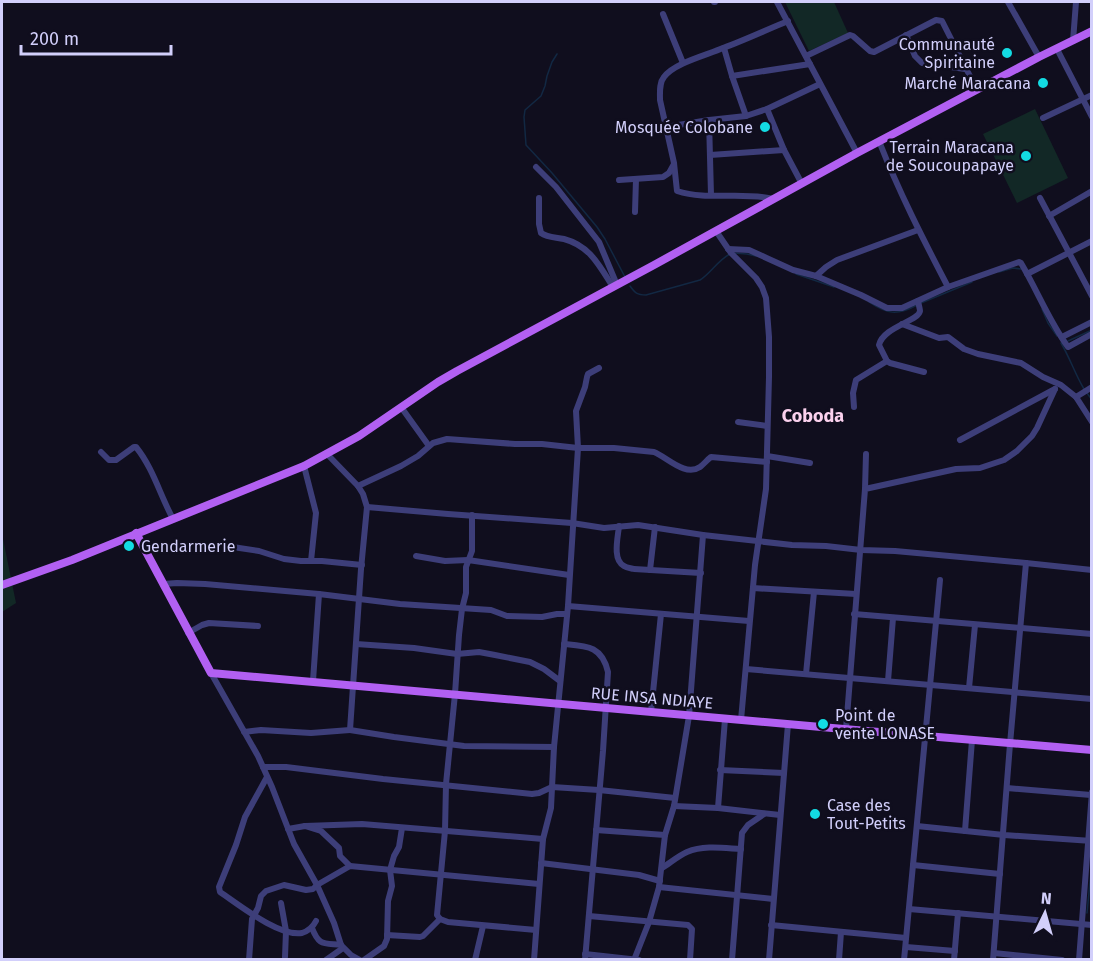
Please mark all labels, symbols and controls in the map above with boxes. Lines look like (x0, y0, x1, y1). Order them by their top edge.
scale bar (21, 18, 171, 56)
text: 200 m (30, 28, 79, 50)
place label: Communauté Spiritaine (899, 35, 995, 72)
marker: Communauté Spiritaine (1000, 46, 1014, 60)
place label: Marché Maracana (904, 74, 1031, 93)
marker: Marché Maracana (1036, 76, 1050, 90)
place label: Mosquée Colobane (615, 118, 753, 137)
marker: Mosquée Colobane (758, 120, 772, 134)
place label: Terrain Maracana de Soucoupapaye (886, 138, 1014, 175)
marker: Terrain Maracana de Soucoupapaye (1019, 149, 1033, 163)
district label: Coboda (782, 405, 844, 427)
place label: Gendarmerie (141, 537, 235, 556)
marker: Gendarmerie (122, 539, 136, 553)
street label: RUE INSA NDIAYE (590, 683, 714, 713)
place label: Point de vente LONASE (835, 706, 935, 743)
marker: Point de vente LONASE (816, 717, 830, 731)
place label: Case des Tout-Petits (827, 796, 906, 833)
marker: Case des Tout-Petits (808, 807, 822, 821)
north arrow (1015, 883, 1075, 943)
text: N (1040, 889, 1052, 908)

